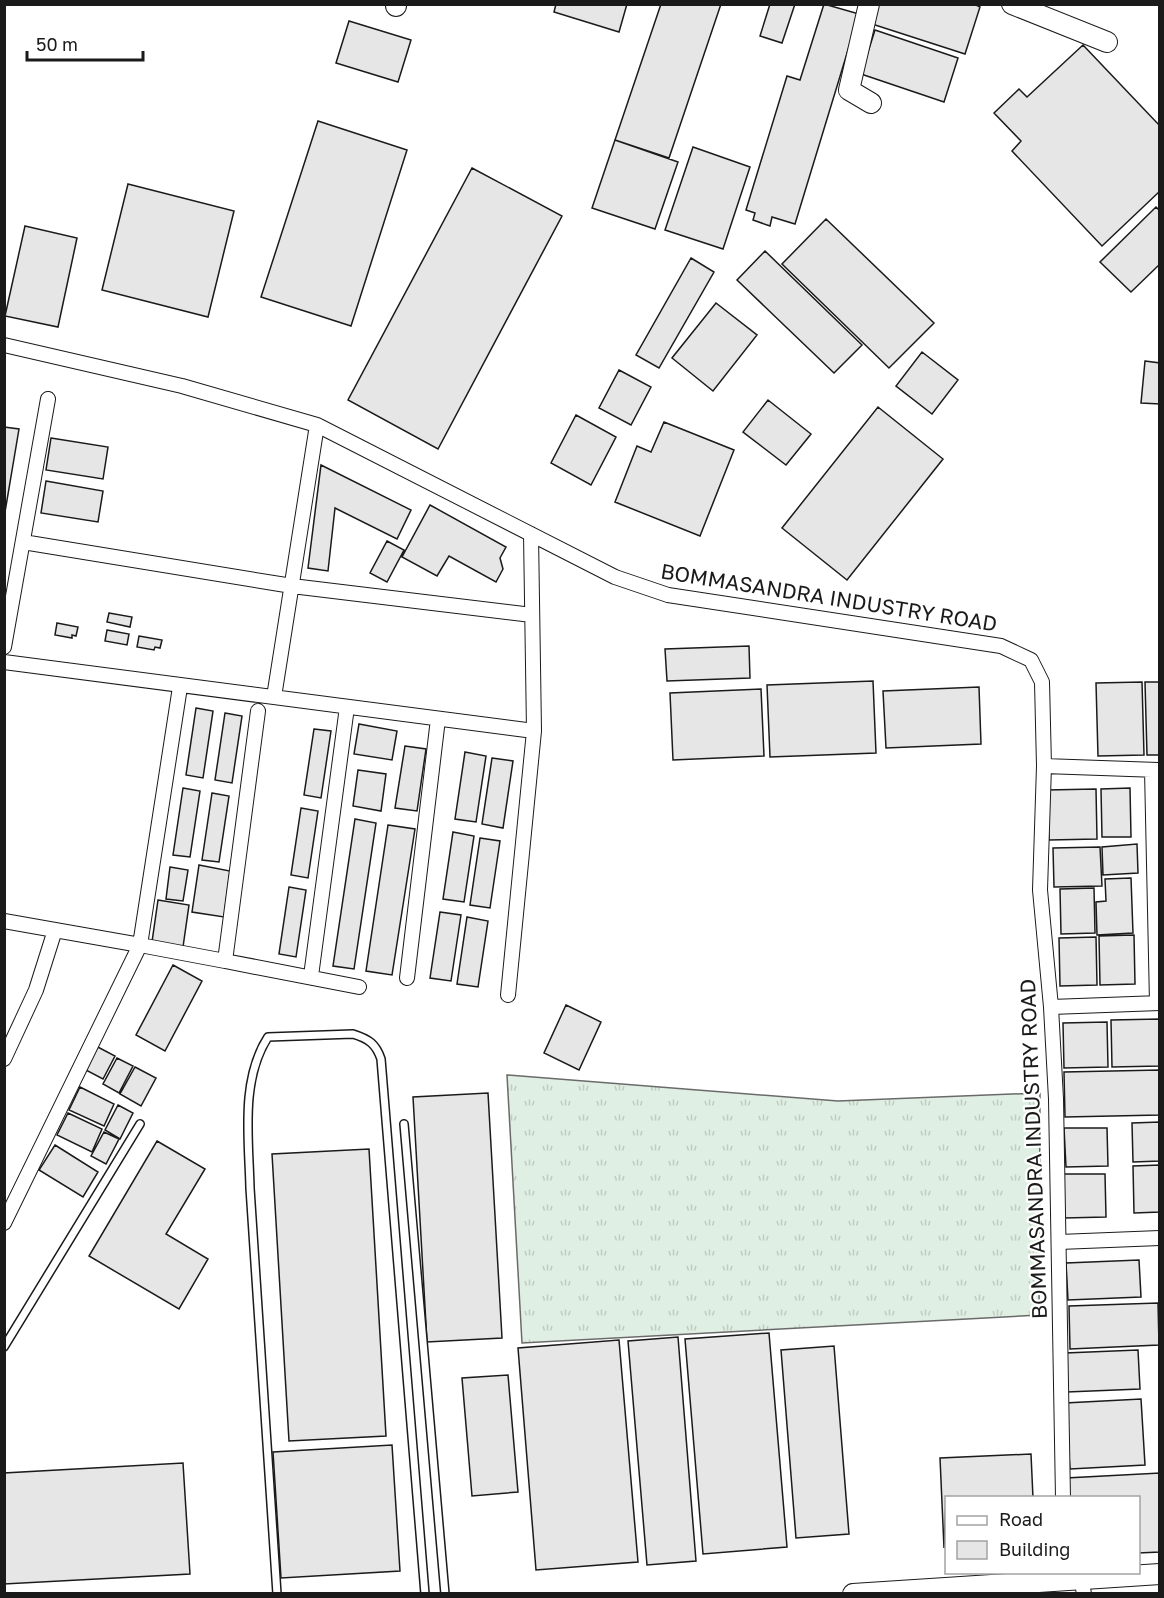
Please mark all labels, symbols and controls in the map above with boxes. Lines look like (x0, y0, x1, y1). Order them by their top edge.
scale bar (27, 24, 142, 62)
text: 50 m (36, 33, 78, 55)
street label: BOMMASANDRA INDUSTRY ROAD (659, 558, 999, 636)
street label: BOMMASANDRA INDUSTRY ROAD (1014, 978, 1052, 1320)
legend (945, 1496, 1140, 1574)
text: Road (999, 1508, 1043, 1530)
text: Building (999, 1538, 1070, 1560)

